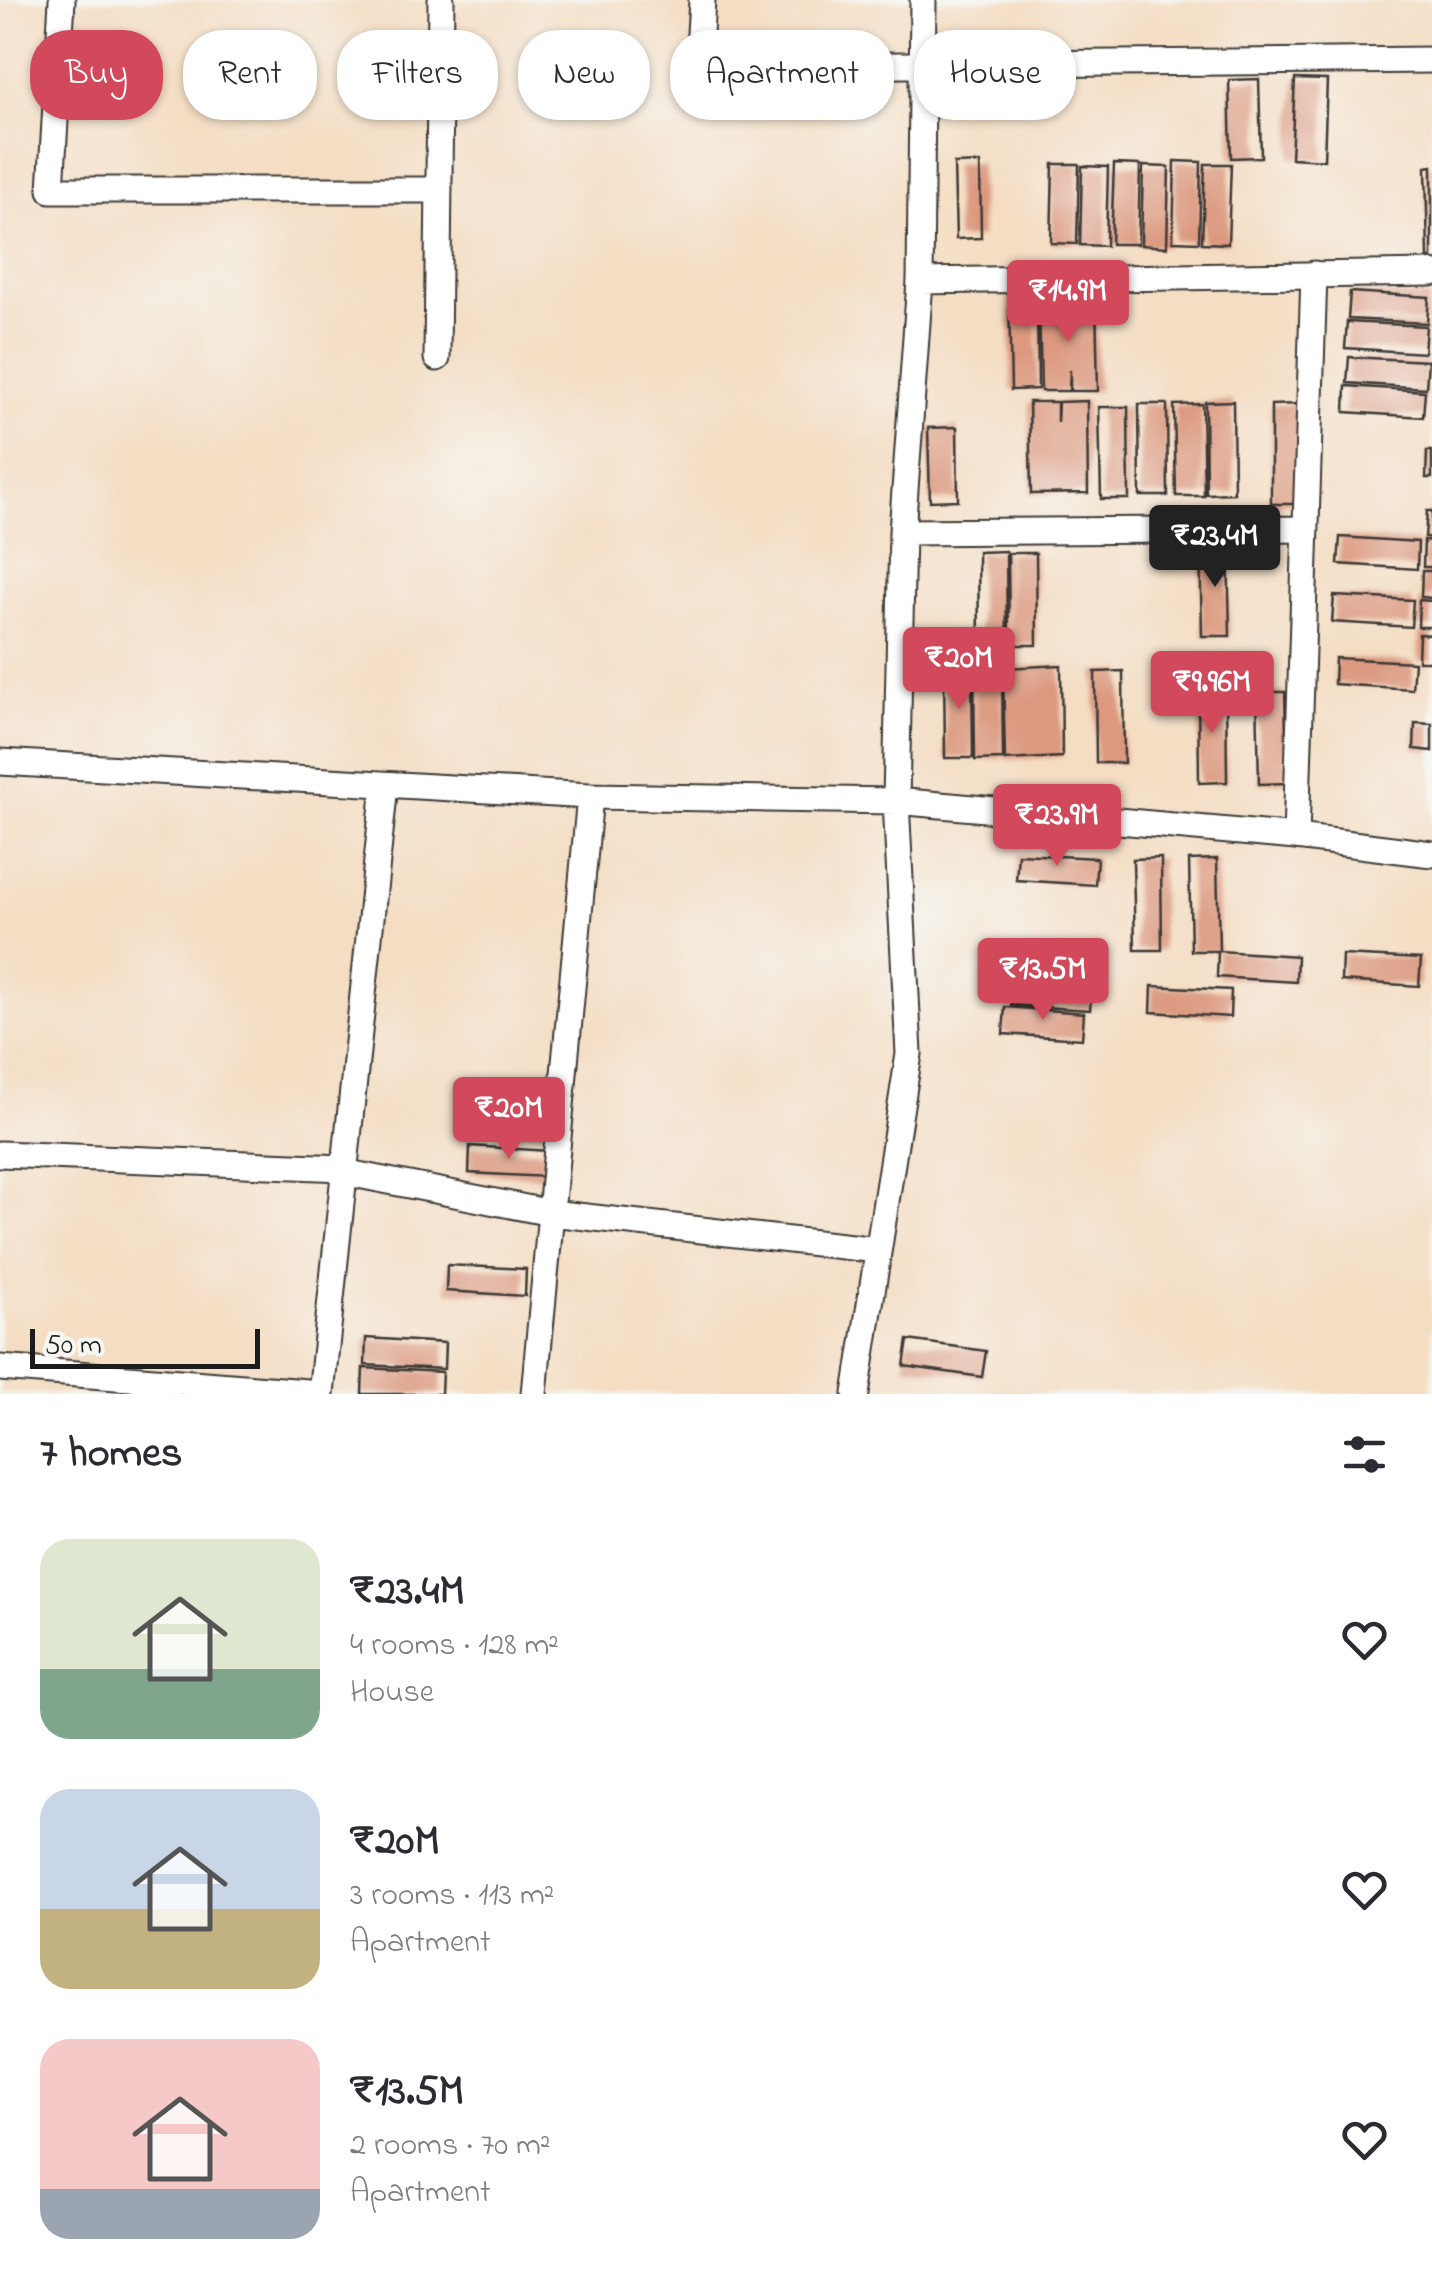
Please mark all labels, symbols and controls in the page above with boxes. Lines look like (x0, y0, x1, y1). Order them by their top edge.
chip: Buy (30, 30, 163, 120)
chip: Rent (183, 30, 317, 120)
chip: Filters (337, 30, 498, 120)
chip: New (518, 30, 650, 120)
chip: Apartment (670, 30, 894, 120)
chip: House (914, 30, 1076, 120)
pin: ₹14.9M (987, 260, 1149, 345)
text: ₹14.9M (1029, 269, 1107, 316)
pin: ₹23.4M (1134, 505, 1296, 590)
text: ₹23.4M (1171, 514, 1259, 561)
pin: ₹20M (900, 627, 1018, 712)
text: ₹20M (925, 636, 993, 683)
pin: ₹9.96M (1131, 651, 1293, 736)
text: ₹9.96M (1173, 660, 1251, 707)
pin: ₹23.9M (976, 784, 1138, 869)
text: ₹23.9M (1015, 793, 1099, 840)
pin: ₹13.5M (962, 938, 1124, 1023)
text: ₹13.5M (1000, 947, 1086, 994)
pin: ₹20M (450, 1077, 568, 1162)
text: ₹20M (475, 1086, 543, 1133)
scale bar (30, 1324, 260, 1368)
text: 50 m (45, 1326, 102, 1367)
text: 7 homes (40, 1424, 182, 1485)
icon: filters (1337, 1427, 1392, 1482)
text: ₹23.4M (350, 1562, 465, 1623)
icon: home (120, 1579, 240, 1699)
icon: heart (1337, 1612, 1392, 1667)
text: 4 rooms · 128 m² (350, 1623, 559, 1670)
text: House (350, 1670, 434, 1717)
text: ₹20M (350, 1812, 440, 1873)
icon: home (120, 1829, 240, 1949)
icon: heart (1337, 1862, 1392, 1917)
text: 3 rooms · 113 m² (350, 1873, 554, 1920)
text: Apartment (350, 1920, 491, 1967)
text: ₹13.5M (350, 2062, 464, 2123)
icon: home (120, 2079, 240, 2199)
icon: heart (1337, 2112, 1392, 2167)
text: 2 rooms · 70 m² (350, 2123, 550, 2170)
text: Apartment (350, 2170, 491, 2217)

